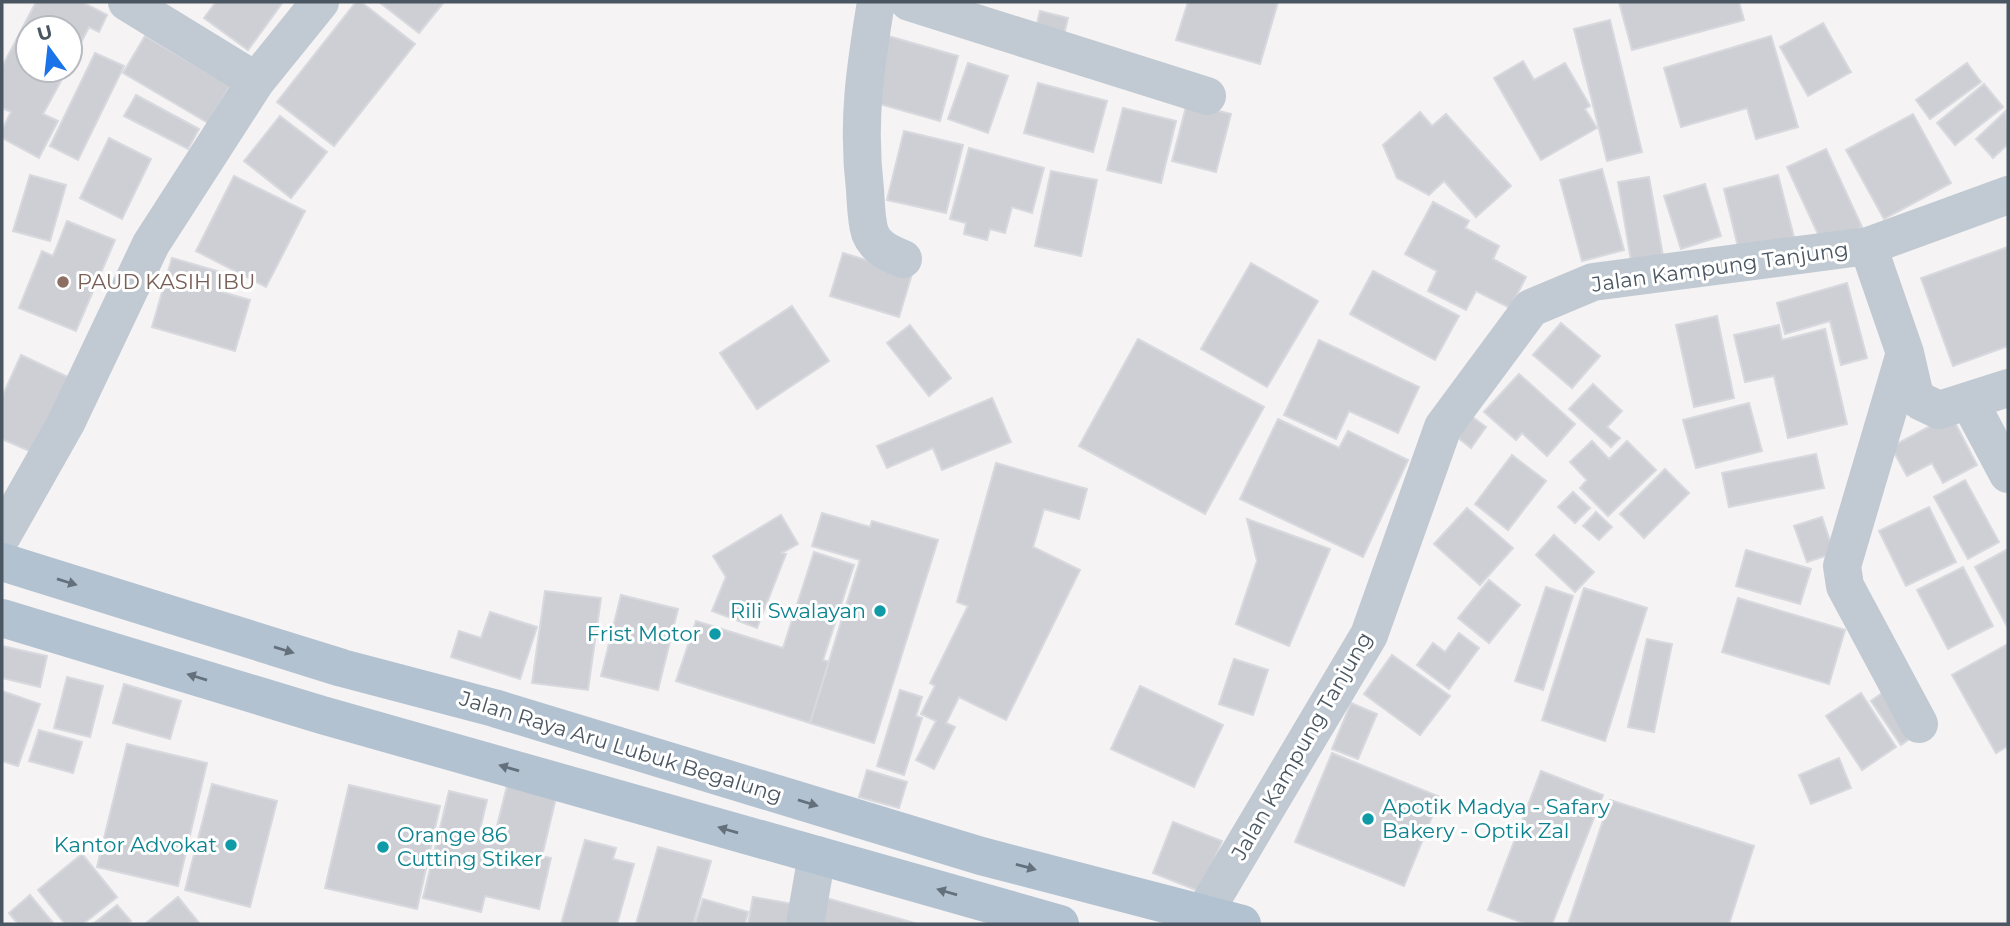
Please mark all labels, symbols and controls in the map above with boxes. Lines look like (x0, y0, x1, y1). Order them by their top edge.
north arrow (14, 14, 84, 84)
text: U (35, 20, 55, 46)
street label: Jalan Kampung Tanjung (1589, 236, 1850, 297)
place label: PAUD KASIH IBU (77, 269, 255, 294)
marker: PAUD KASIH IBU (55, 274, 71, 290)
one-way arrow (57, 577, 78, 588)
place label: Rili Swalayan (730, 598, 866, 623)
marker: Rili Swalayan (872, 603, 888, 619)
place label: Frist Motor (587, 621, 701, 646)
marker: Frist Motor (707, 626, 723, 642)
street label: Jalan Kampung Tanjung (1226, 627, 1377, 865)
one-way arrow (274, 645, 295, 655)
one-way arrow (186, 672, 207, 682)
street label: Jalan Raya Aru Lubuk Begalung (456, 685, 785, 808)
one-way arrow (498, 762, 519, 772)
place label: Apotik Madya - Safary Bakery - Optik Zal (1382, 794, 1611, 843)
one-way arrow (798, 799, 819, 809)
marker: Apotik Madya - Safary Bakery - Optik Zal (1360, 811, 1376, 827)
place label: Orange 86 Cutting Stiker (397, 822, 542, 871)
one-way arrow (717, 824, 738, 834)
place label: Kantor Advokat (54, 832, 217, 857)
marker: Kantor Advokat (223, 837, 239, 853)
marker: Orange 86 Cutting Stiker (375, 839, 391, 855)
one-way arrow (1015, 862, 1037, 873)
one-way arrow (936, 886, 958, 897)

